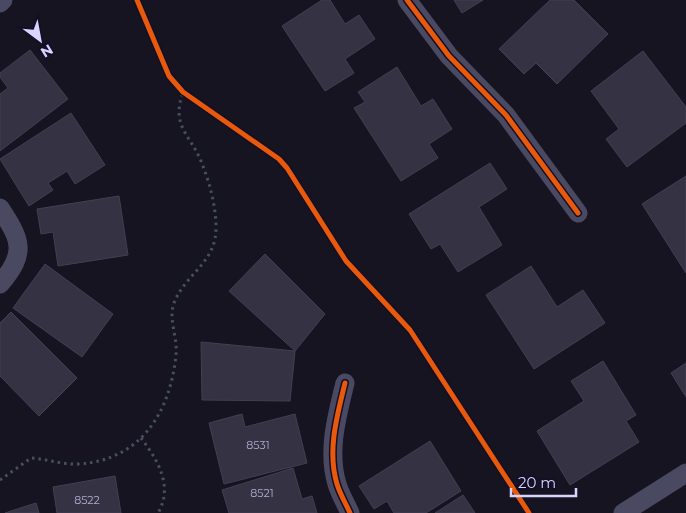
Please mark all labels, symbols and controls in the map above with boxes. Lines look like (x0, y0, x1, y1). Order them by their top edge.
north arrow (15, 15, 65, 65)
text: N (37, 40, 56, 62)
house number: 8531 (246, 438, 270, 452)
scale bar (511, 466, 576, 498)
text: 20 m (518, 473, 556, 492)
house number: 8521 (250, 486, 274, 500)
house number: 8522 (74, 493, 100, 507)

